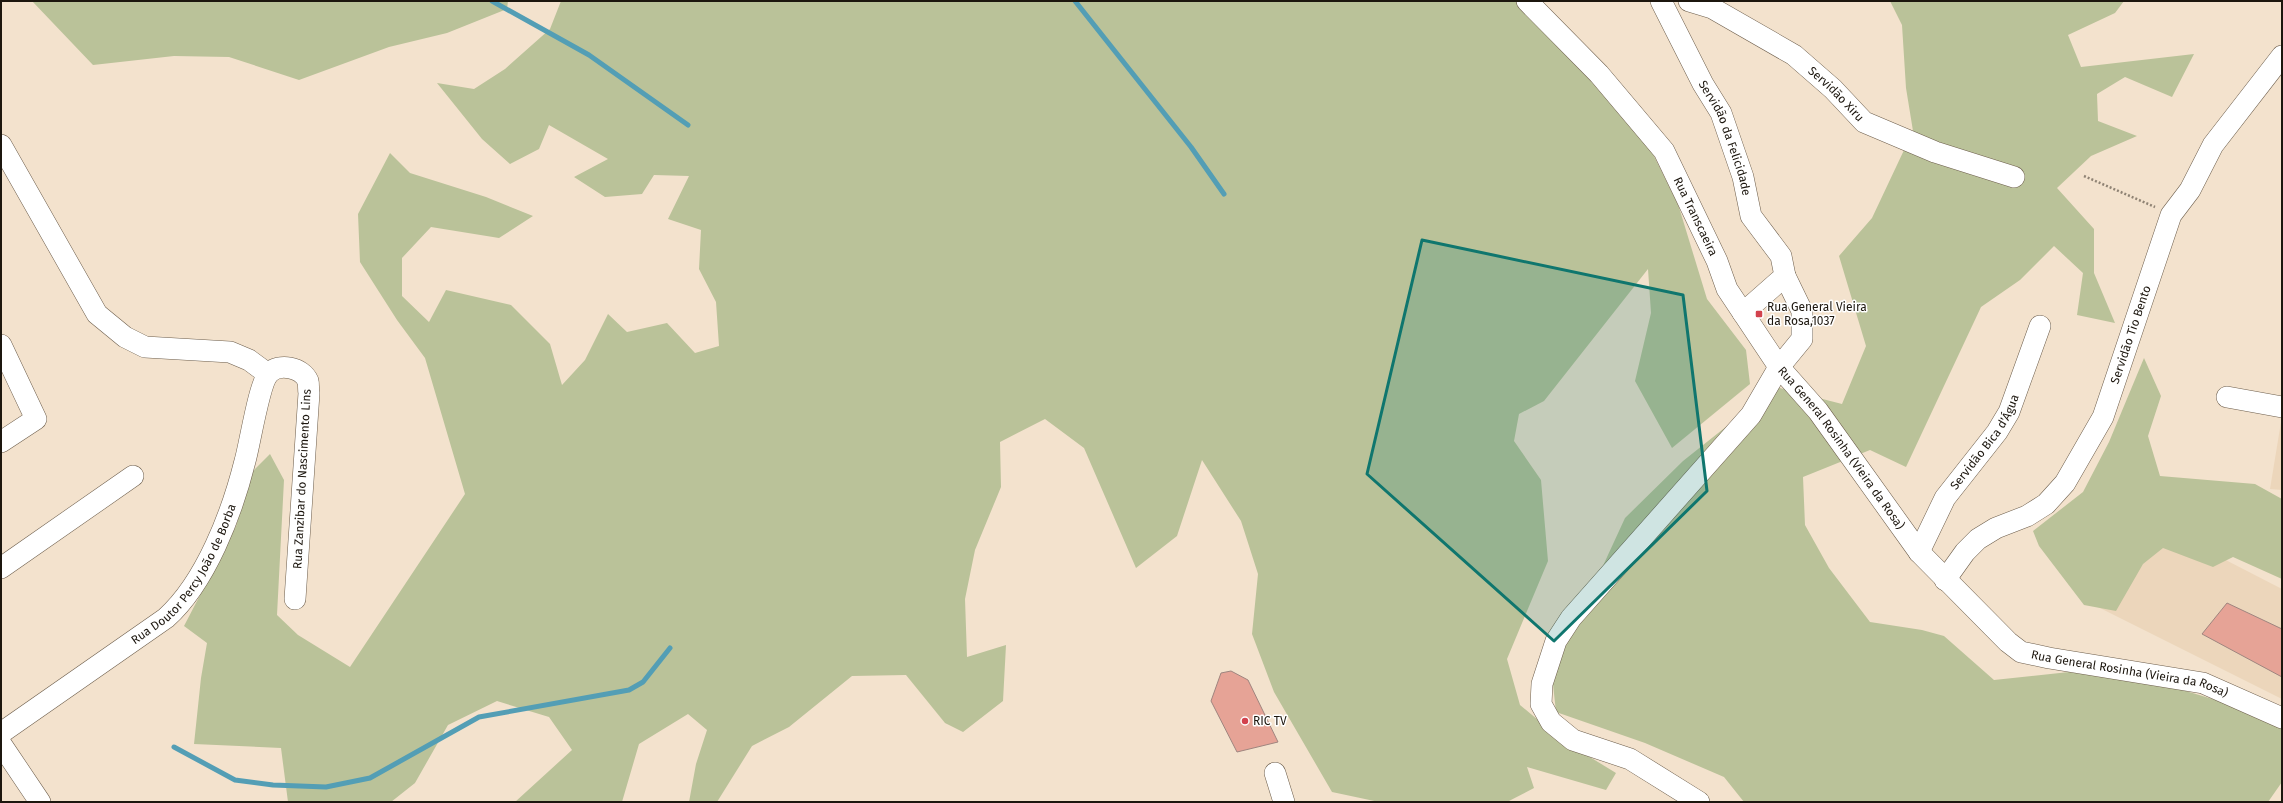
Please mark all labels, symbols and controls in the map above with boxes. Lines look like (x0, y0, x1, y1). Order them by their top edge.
street label: Servidão Xiru (1805, 64, 1867, 124)
street label: Servidão da Felicidade (1696, 78, 1754, 197)
street label: Rua Transcaeira (1671, 175, 1721, 258)
street label: Servidão Tio Bento (2108, 284, 2154, 386)
place label: Rua General Vieira da Rosa,1037 (1767, 300, 1867, 328)
marker: Rua General Vieira da Rosa,1037 (1754, 309, 1764, 319)
street label: Rua General Rosinha (Vieira da Rosa) (1775, 364, 1907, 532)
street label: Rua Zanzibar do Nascimento Lins (290, 388, 314, 569)
street label: Servidão Bica d'Água (1947, 392, 2022, 492)
street label: Rua Doutor Percy João de Borba (128, 502, 239, 647)
street label: Rua General Rosinha (Vieira da Rosa) (2030, 647, 2230, 700)
place label: RIC TV (1253, 714, 1287, 728)
marker: RIC TV (1240, 716, 1250, 726)

